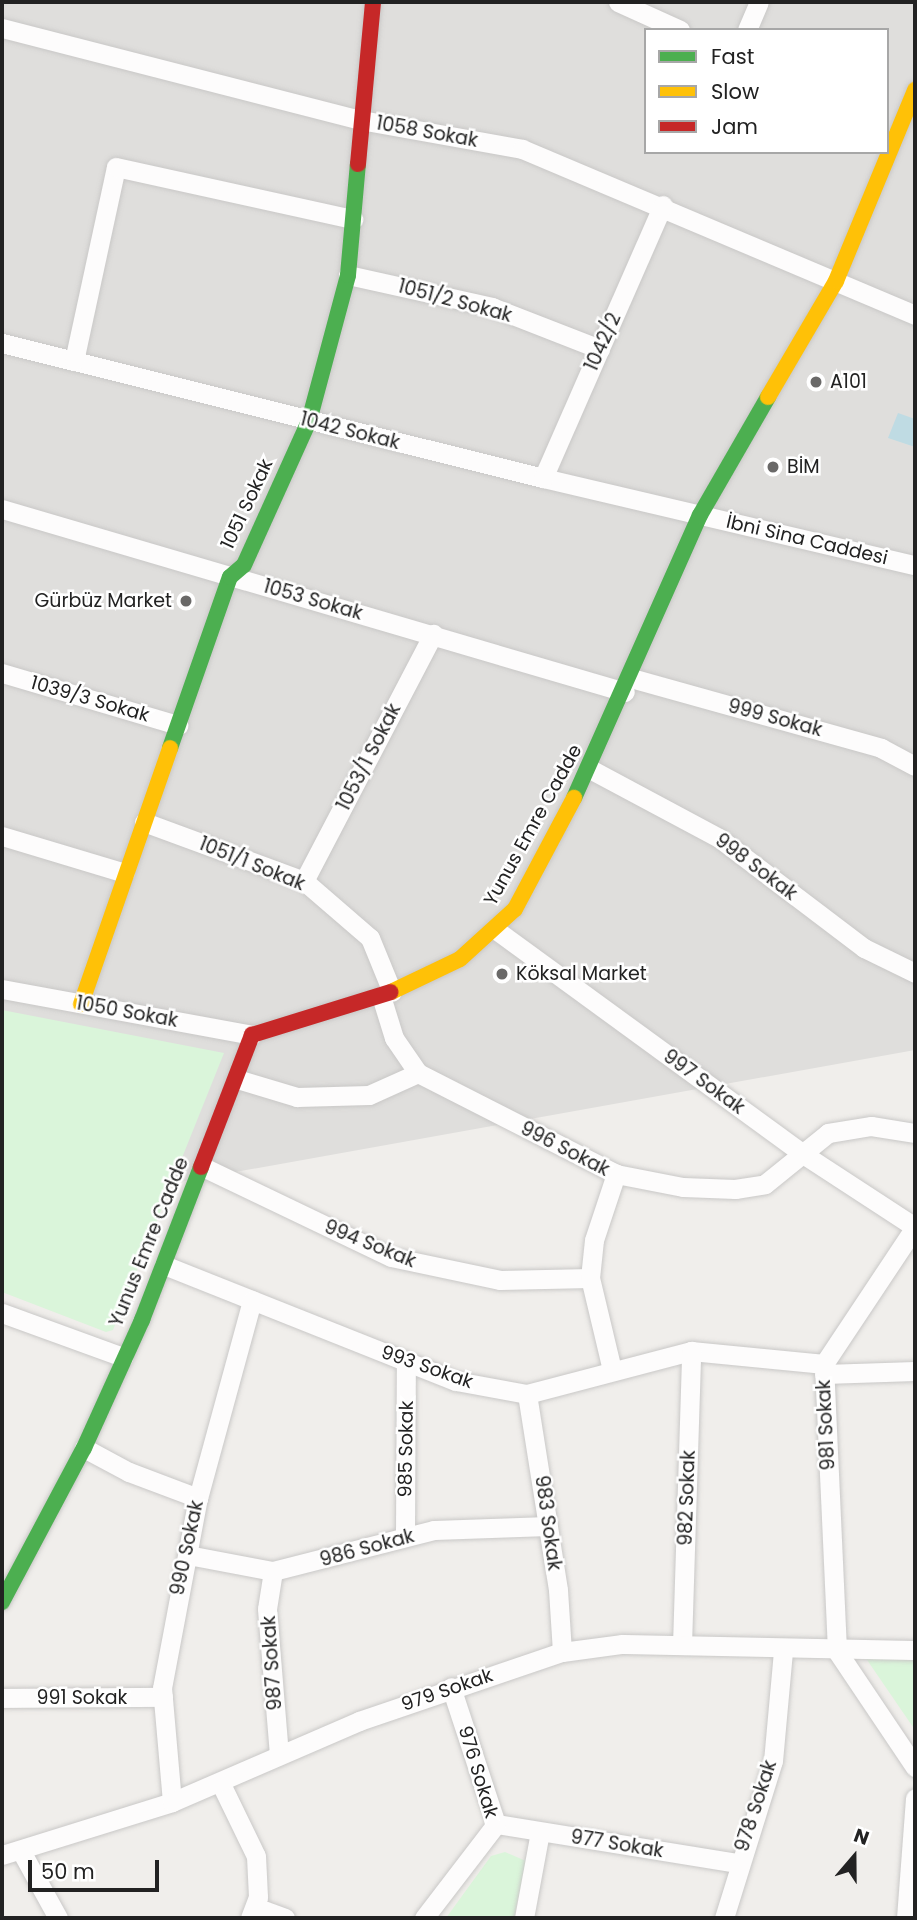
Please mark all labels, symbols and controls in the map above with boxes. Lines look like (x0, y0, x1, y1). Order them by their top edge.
legend (644, 28, 889, 154)
text: Fast (711, 42, 754, 71)
text: Slow (711, 77, 759, 106)
street label: 1058 Sokak (374, 112, 480, 152)
text: Jam (711, 112, 758, 141)
street label: 1051/2 Sokak (396, 275, 514, 327)
street label: 1042/2 (580, 310, 626, 374)
place label: A101 (830, 371, 867, 393)
marker: A101 (808, 374, 824, 390)
street label: 1042 Sokak (298, 408, 402, 454)
street label: 1051 Sokak (216, 455, 278, 553)
place label: BİM (787, 456, 820, 478)
marker: BİM (765, 459, 781, 475)
street label: İbni Sina Caddesi (724, 510, 890, 570)
street label: 1053 Sokak (261, 575, 365, 625)
place label: Gürbüz Market (34, 590, 172, 612)
marker: Gürbüz Market (178, 593, 194, 609)
street label: 1039/3 Sokak (28, 671, 152, 727)
street label: 999 Sokak (725, 694, 825, 742)
street label: 1053/1 Sokak (332, 700, 406, 814)
street label: Yunus Emre Cadde (479, 740, 587, 910)
street label: 998 Sokak (711, 829, 801, 905)
street label: 1051/1 Sokak (196, 832, 308, 896)
place label: Köksal Market (516, 963, 647, 985)
marker: Köksal Market (494, 966, 510, 982)
street label: 1050 Sokak (74, 992, 180, 1032)
street label: 997 Sokak (659, 1045, 749, 1119)
street label: 996 Sokak (517, 1117, 613, 1181)
street label: Yunus Emre Cadde (105, 1154, 193, 1330)
street label: 994 Sokak (321, 1215, 419, 1273)
street label: 993 Sokak (378, 1341, 476, 1393)
street label: 981 Sokak (812, 1379, 840, 1471)
street label: 985 Sokak (394, 1400, 418, 1498)
street label: 982 Sokak (674, 1450, 700, 1546)
street label: 983 Sokak (530, 1474, 566, 1572)
street label: 990 Sokak (166, 1498, 208, 1598)
street label: 986 Sokak (317, 1524, 417, 1572)
street label: 987 Sokak (257, 1615, 287, 1711)
street label: 979 Sokak (398, 1664, 496, 1716)
street label: 991 Sokak (37, 1687, 127, 1709)
street label: 976 Sokak (453, 1723, 503, 1821)
street label: 978 Sokak (730, 1757, 782, 1855)
north arrow (819, 1822, 889, 1892)
text: N (850, 1822, 873, 1852)
street label: 977 Sokak (569, 1825, 665, 1863)
scale bar (32, 1846, 163, 1890)
text: 50 m (41, 1857, 95, 1886)

